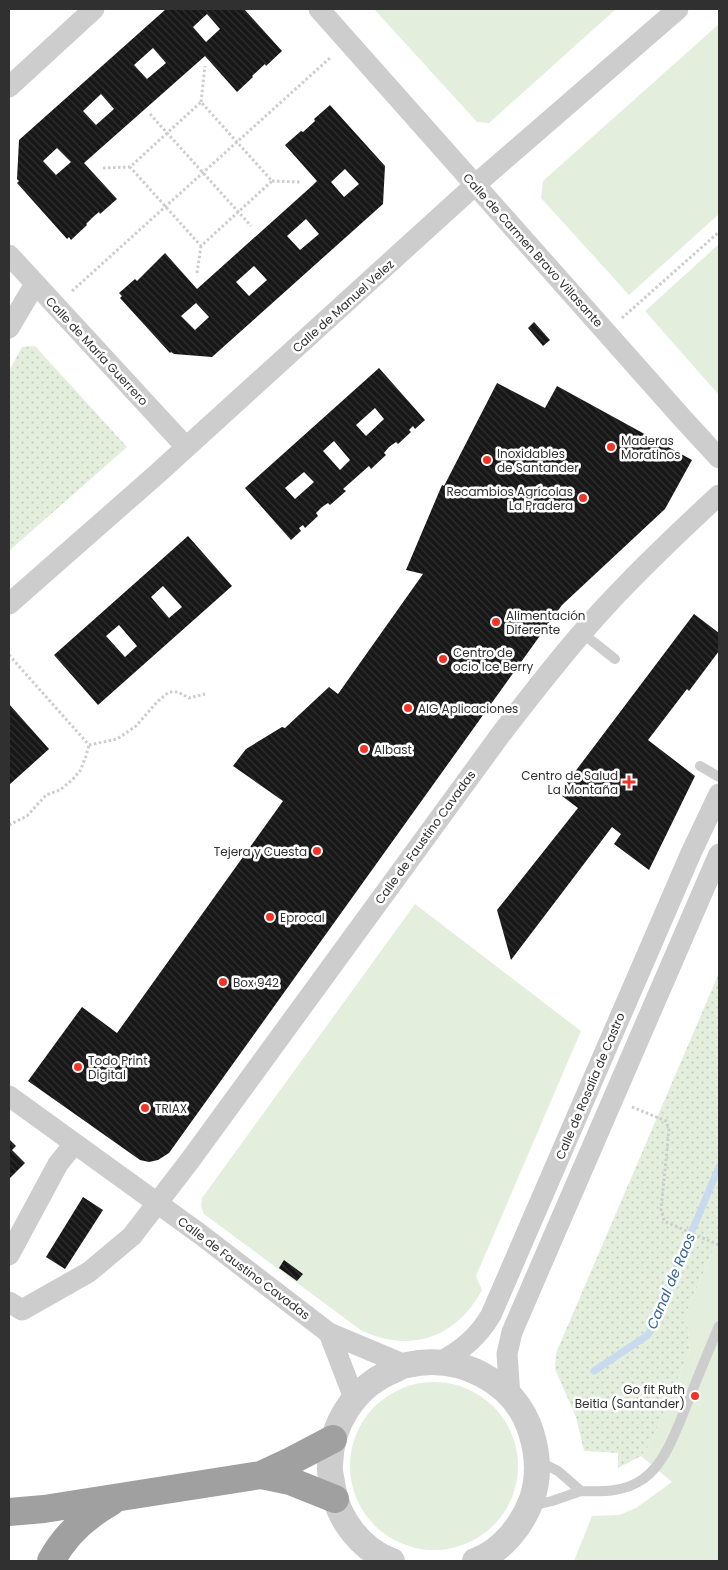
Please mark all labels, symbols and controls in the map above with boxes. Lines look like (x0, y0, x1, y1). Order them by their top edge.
street label: Calle de Carmen Bravo Villasante (459, 169, 607, 331)
street label: Calle de Manuel Velez (288, 256, 398, 356)
street label: Calle de María Guerrero (42, 293, 152, 409)
place label: Maderas Moratinos (621, 432, 681, 463)
marker: Maderas Moratinos (605, 441, 617, 453)
place label: Inoxidables de Santander (497, 445, 579, 476)
marker: Inoxidables de Santander (481, 454, 493, 466)
place label: Recambios Agrícolas La Pradera (446, 483, 573, 514)
marker: Recambios Agrícolas La Pradera (577, 492, 589, 504)
place label: Alimentación Diferente (506, 607, 586, 638)
marker: Alimentación Diferente (490, 616, 502, 628)
place label: Centro de ocio Ice Berry (453, 644, 533, 675)
marker: Centro de ocio Ice Berry (437, 653, 449, 665)
place label: AIG Aplicaciones (418, 700, 518, 717)
marker: AIG Aplicaciones (402, 702, 414, 714)
place label: Albast (374, 741, 412, 758)
marker: Albast (358, 743, 370, 755)
street label: Calle de Faustino Cavadas (371, 767, 479, 907)
place label: Centro de Salud La Montaña (521, 767, 618, 798)
marker: Centro de Salud La Montaña (622, 775, 636, 789)
place label: Tejera y Cuesta (214, 843, 307, 860)
marker: Tejera y Cuesta (311, 845, 323, 857)
place label: Eprocal (280, 909, 325, 926)
marker: Eprocal (264, 911, 276, 923)
place label: Box 942 (233, 974, 279, 991)
marker: Box 942 (217, 976, 229, 988)
street label: Calle de Rosalía de Castro (551, 1010, 629, 1162)
place label: Todo Print Digital (88, 1052, 148, 1083)
marker: Todo Print Digital (72, 1061, 84, 1073)
place label: TRIAX (155, 1100, 187, 1117)
marker: TRIAX (139, 1102, 151, 1114)
street label: Calle de Faustino Cavadas (174, 1213, 314, 1323)
water label: Canal de Raos (642, 1230, 700, 1332)
place label: Go fit Ruth Beitia (Santander) (575, 1381, 685, 1412)
marker: Go fit Ruth Beitia (Santander) (689, 1390, 701, 1402)

